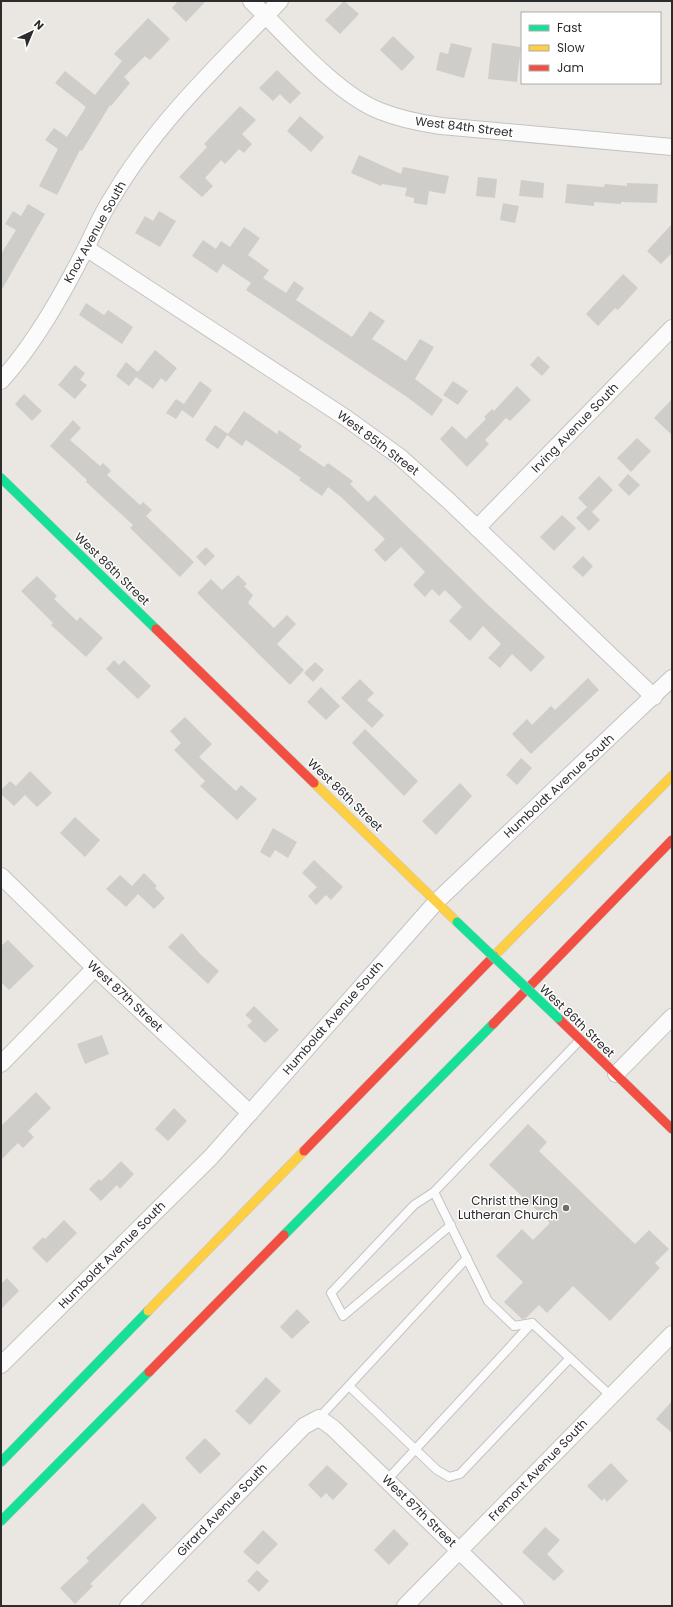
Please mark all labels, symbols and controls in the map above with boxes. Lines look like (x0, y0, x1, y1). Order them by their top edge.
north arrow (12, 12, 52, 52)
legend (521, 12, 661, 84)
text: N (30, 16, 47, 33)
text: Fast (557, 19, 582, 36)
text: Slow (557, 39, 585, 56)
text: Jam (557, 59, 584, 76)
street label: West 84th Street (414, 112, 514, 141)
street label: Knox Avenue South (59, 178, 130, 286)
street label: Irving Avenue South (527, 379, 622, 476)
street label: West 85th Street (334, 406, 423, 479)
street label: West 86th Street (71, 528, 154, 609)
street label: Humboldt Avenue South (500, 730, 618, 841)
street label: West 86th Street (304, 754, 387, 835)
street label: West 87th Street (84, 956, 167, 1035)
street label: Humboldt Avenue South (278, 957, 387, 1078)
street label: West 86th Street (536, 980, 619, 1061)
place label: Christ the King Lutheran Church (458, 1192, 558, 1223)
street label: Humboldt Avenue South (54, 1197, 169, 1312)
marker: Christ the King Lutheran Church (561, 1203, 571, 1213)
street label: Fremont Avenue South (484, 1415, 591, 1524)
street label: Girard Avenue South (173, 1459, 271, 1560)
street label: West 87th Street (378, 1471, 460, 1551)

